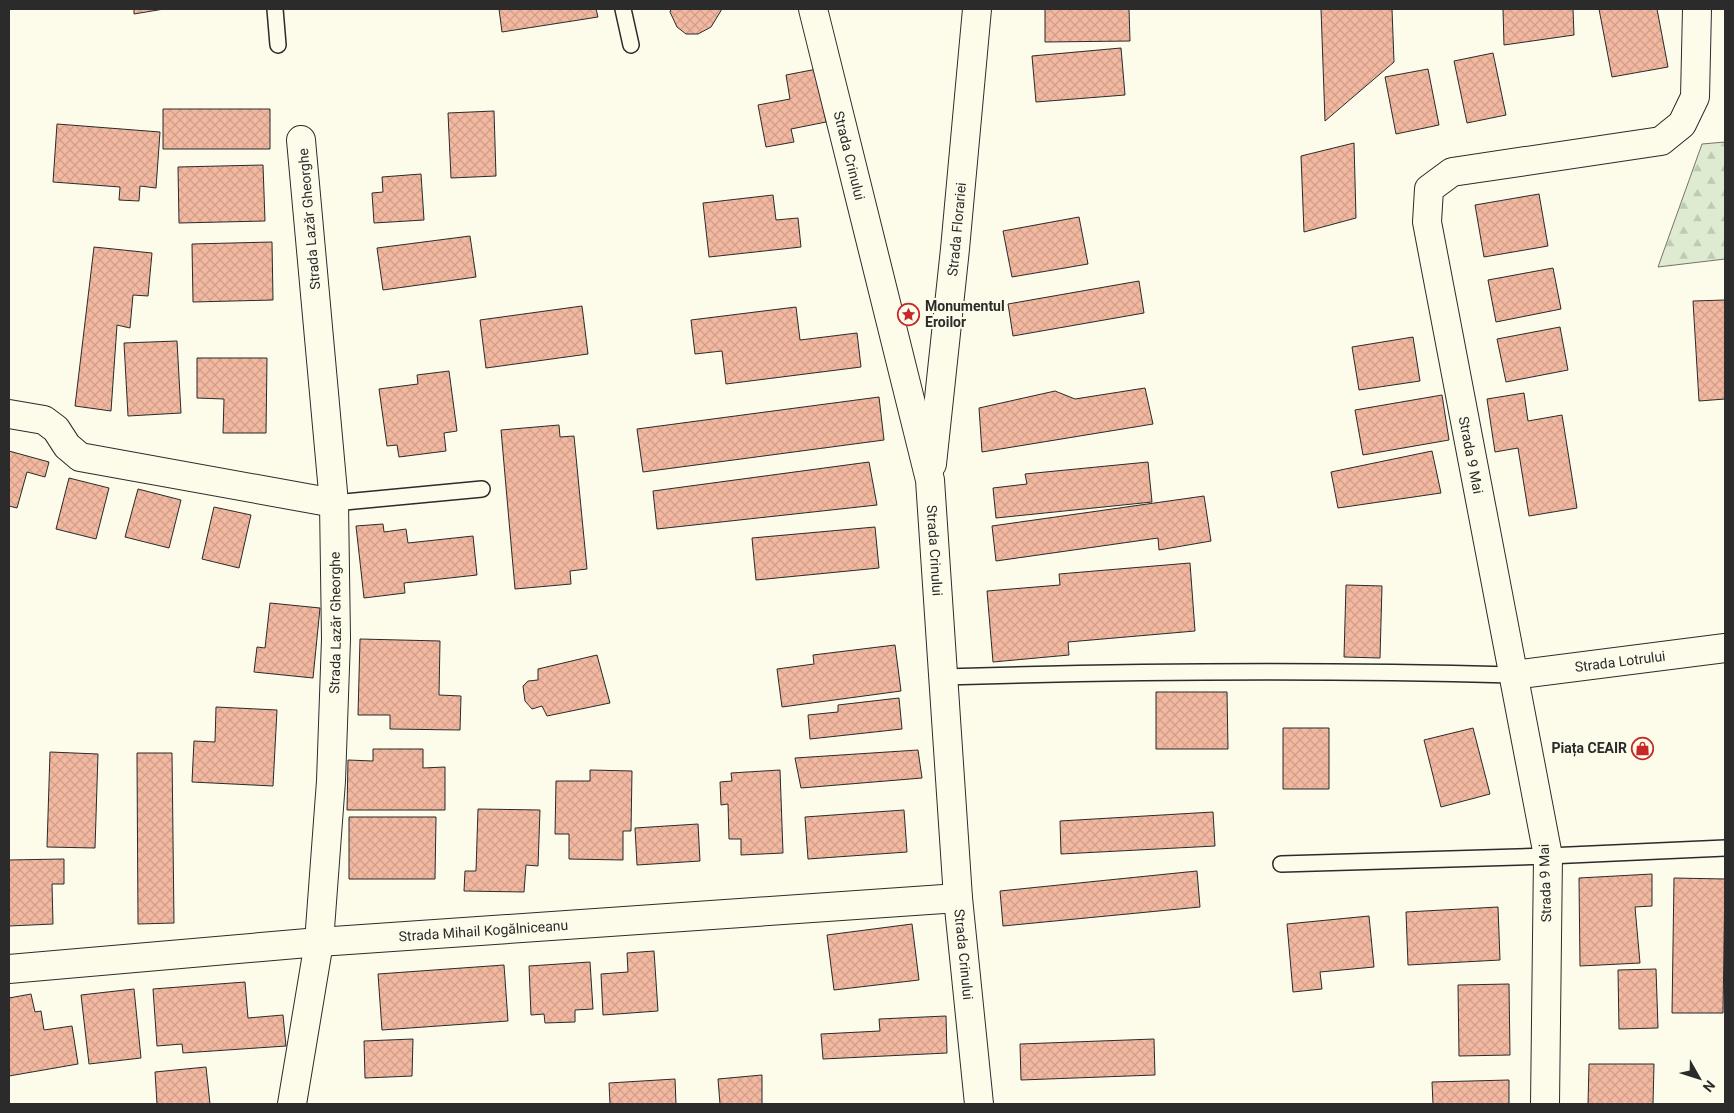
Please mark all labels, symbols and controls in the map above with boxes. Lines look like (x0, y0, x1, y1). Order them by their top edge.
street label: Strada Crinului (831, 109, 868, 202)
street label: Strada Lazăr Gheorghe (295, 147, 323, 291)
street label: Strada Florariei (944, 182, 969, 277)
place label: Monumentul Eroilor (925, 298, 1005, 330)
place icon: Monumentul Eroilor (897, 302, 921, 326)
street label: Strada 9 Mai (1456, 415, 1486, 495)
street label: Strada Crinului (924, 504, 946, 597)
street label: Strada Lazăr Gheorghe (326, 551, 344, 694)
street label: Strada Lotrului (1574, 648, 1666, 675)
shop icon: Piața CEAIR (1631, 736, 1655, 760)
place label: Piața CEAIR (1552, 740, 1627, 757)
street label: Strada 9 Mai (1536, 843, 1554, 923)
street label: Strada Crinului (951, 908, 976, 1001)
street label: Strada Mihail Kogălniceanu (398, 917, 569, 944)
north arrow (1674, 1053, 1724, 1103)
text: N (1700, 1077, 1718, 1095)

